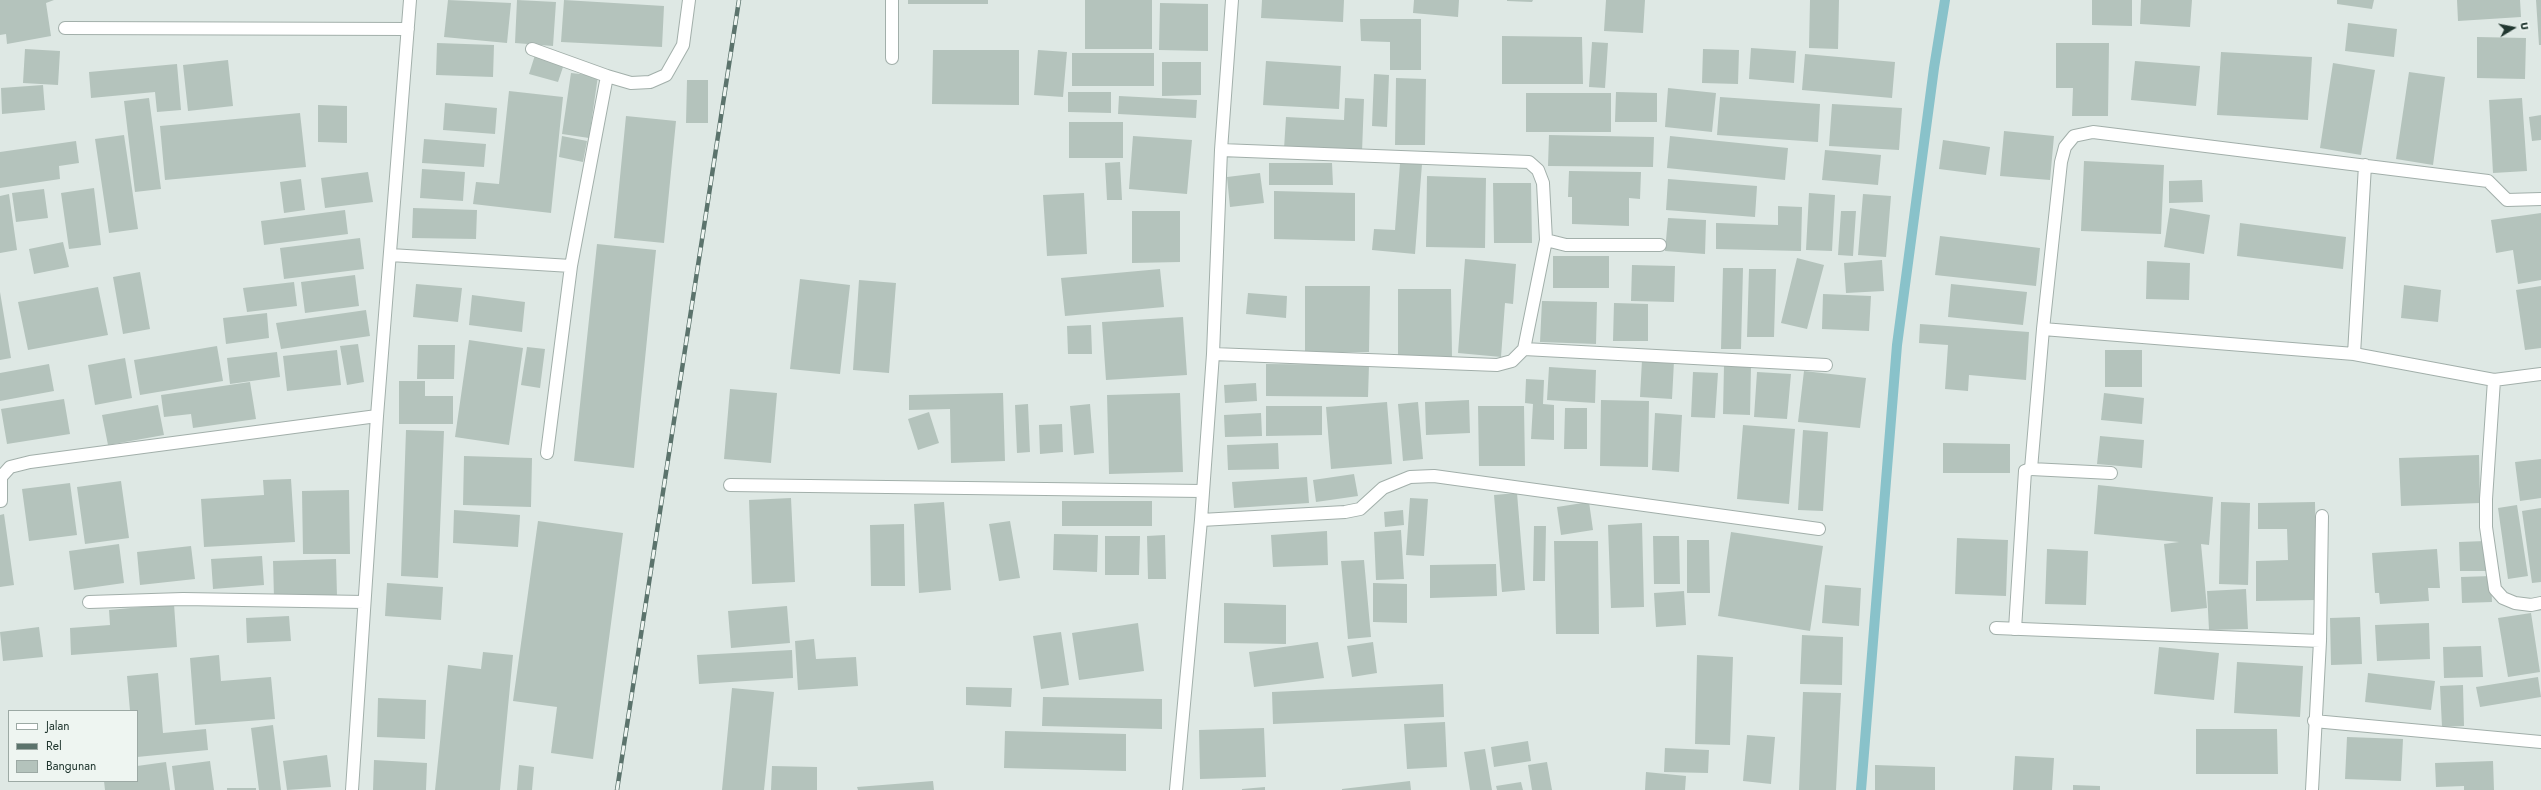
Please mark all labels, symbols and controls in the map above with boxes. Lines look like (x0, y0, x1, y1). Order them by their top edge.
north arrow (2493, 8, 2533, 48)
text: U (2516, 21, 2533, 31)
legend (8, 710, 138, 782)
text: Jalan (46, 717, 69, 735)
text: Rel (46, 737, 62, 755)
text: Bangunan (46, 757, 96, 775)

